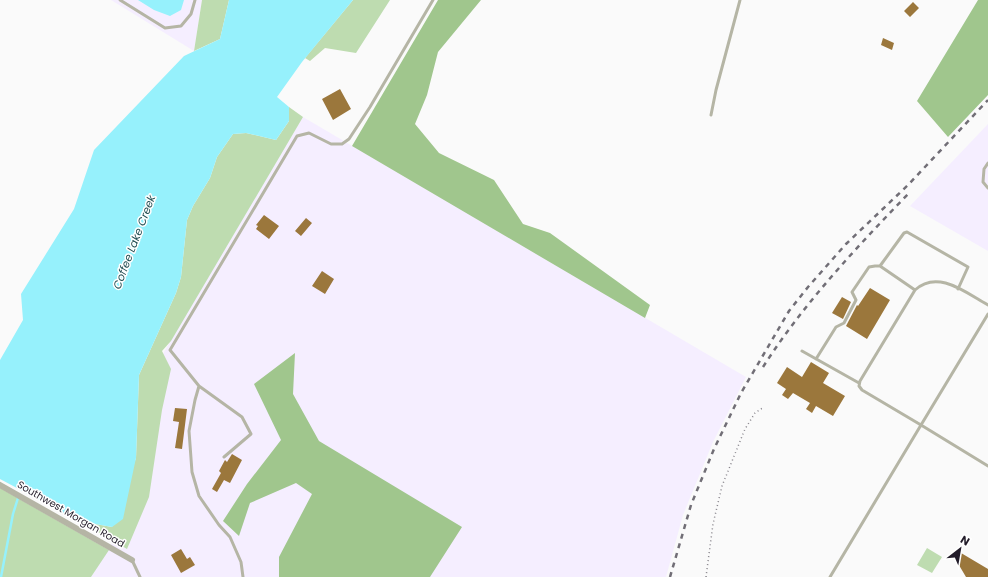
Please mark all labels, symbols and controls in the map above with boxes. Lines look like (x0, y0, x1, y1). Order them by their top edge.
water label: Coffee Lake Creek (109, 191, 160, 291)
street label: Southwest Morgan Road (14, 477, 128, 551)
north arrow (940, 529, 980, 569)
text: N (957, 531, 973, 549)

